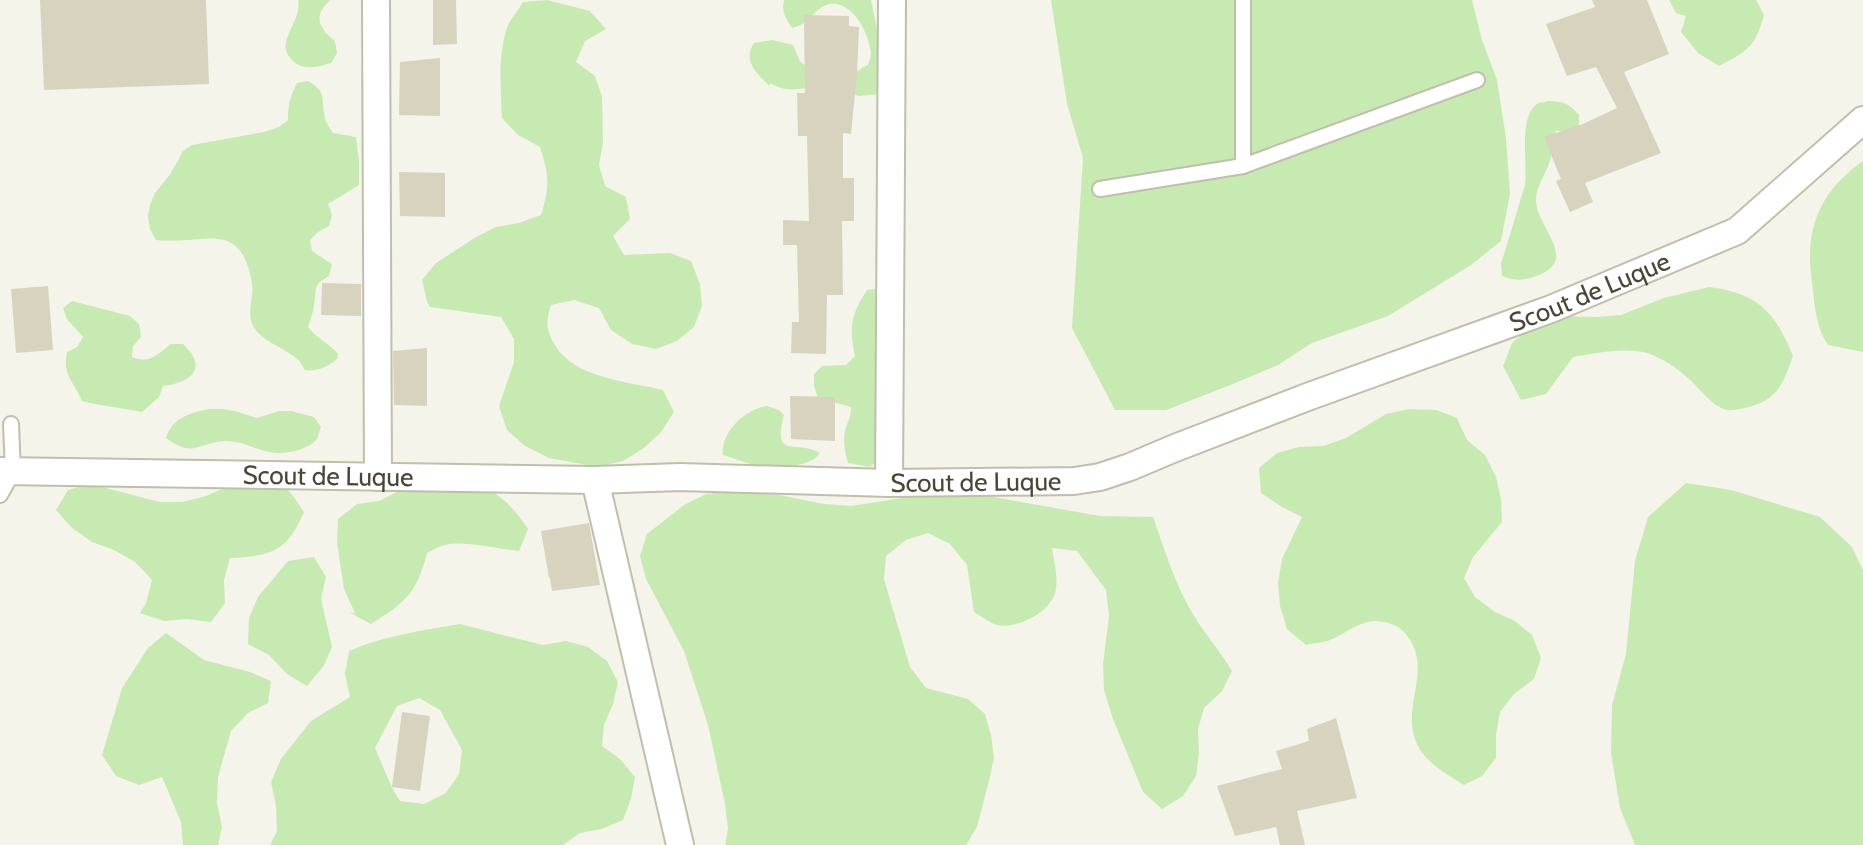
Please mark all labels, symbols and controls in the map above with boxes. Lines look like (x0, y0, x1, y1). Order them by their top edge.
street label: Scout de Luque (1505, 245, 1675, 339)
street label: Scout de Luque (242, 459, 414, 493)
street label: Scout de Luque (890, 465, 1061, 499)

